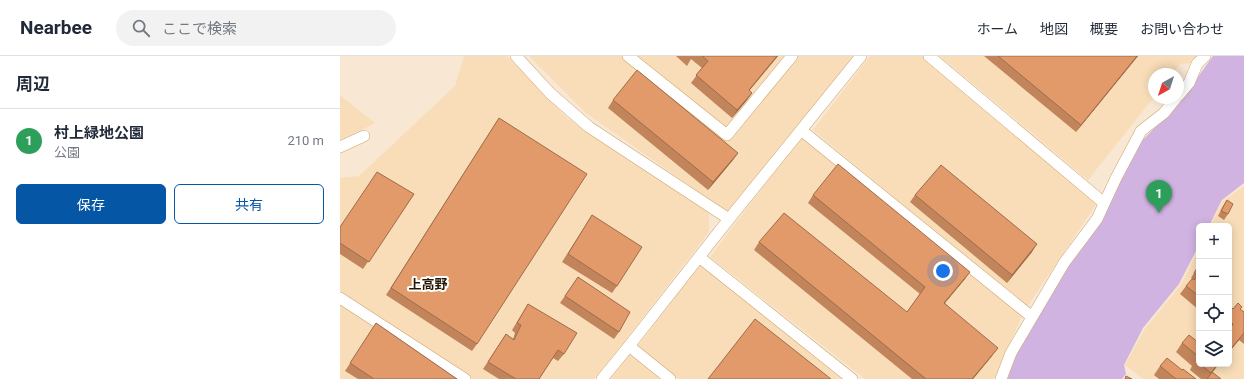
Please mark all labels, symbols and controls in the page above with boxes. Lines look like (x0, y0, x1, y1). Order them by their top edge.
search box (116, 10, 396, 46)
text: Nearbee (20, 16, 92, 39)
icon: search (130, 17, 152, 39)
text: ここで検索 (162, 20, 237, 38)
text: ホーム (976, 21, 1018, 37)
text: 地図 (1040, 21, 1068, 37)
text: 概要 (1090, 21, 1118, 37)
text: お問い合わせ (1140, 21, 1224, 37)
north arrow (1148, 68, 1184, 104)
text: 周辺 (16, 74, 50, 94)
text: 村上緑地公園 (54, 124, 144, 142)
text: 1 (25, 133, 33, 148)
text: 210 m (287, 133, 324, 148)
text: 公園 (54, 145, 80, 160)
pin: 1 (1146, 180, 1172, 213)
button: 保存 (16, 184, 166, 224)
button: 共有 (174, 184, 324, 224)
map controls (1196, 223, 1232, 367)
button: + (1196, 223, 1232, 259)
button: − (1196, 259, 1232, 295)
your location (933, 261, 953, 281)
district label: 上高野 (408, 277, 448, 292)
button: locate (1196, 295, 1232, 331)
button: layers (1196, 331, 1232, 367)

